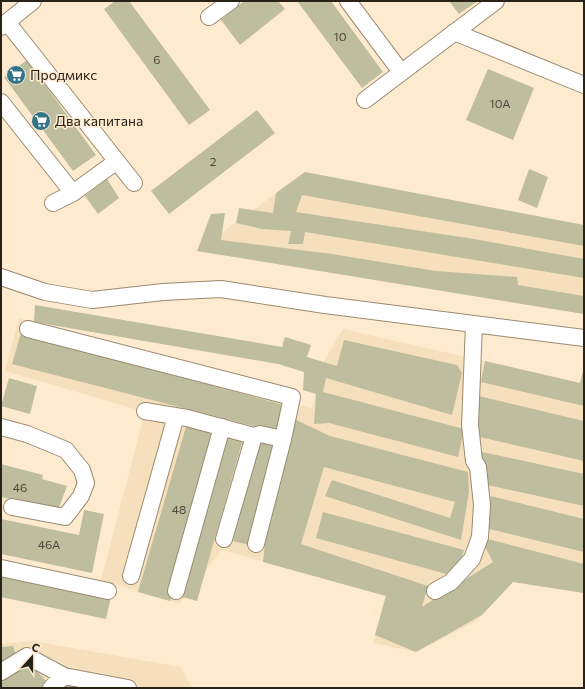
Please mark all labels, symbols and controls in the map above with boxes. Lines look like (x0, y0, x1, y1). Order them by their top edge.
house number: 10 (334, 29, 347, 43)
house number: 6 (153, 52, 161, 66)
supermarket icon: Продмикс (5, 64, 27, 86)
place label: Продмикс (30, 66, 97, 83)
house number: 10А (490, 96, 510, 110)
supermarket icon: Два капитана (30, 110, 52, 132)
place label: Два капитана (55, 112, 143, 129)
house number: 2 (210, 154, 217, 168)
house number: 46 (13, 480, 27, 494)
house number: 48 (172, 502, 186, 516)
house number: 46А (38, 537, 60, 551)
north arrow (12, 637, 52, 677)
text: С (30, 640, 42, 655)

